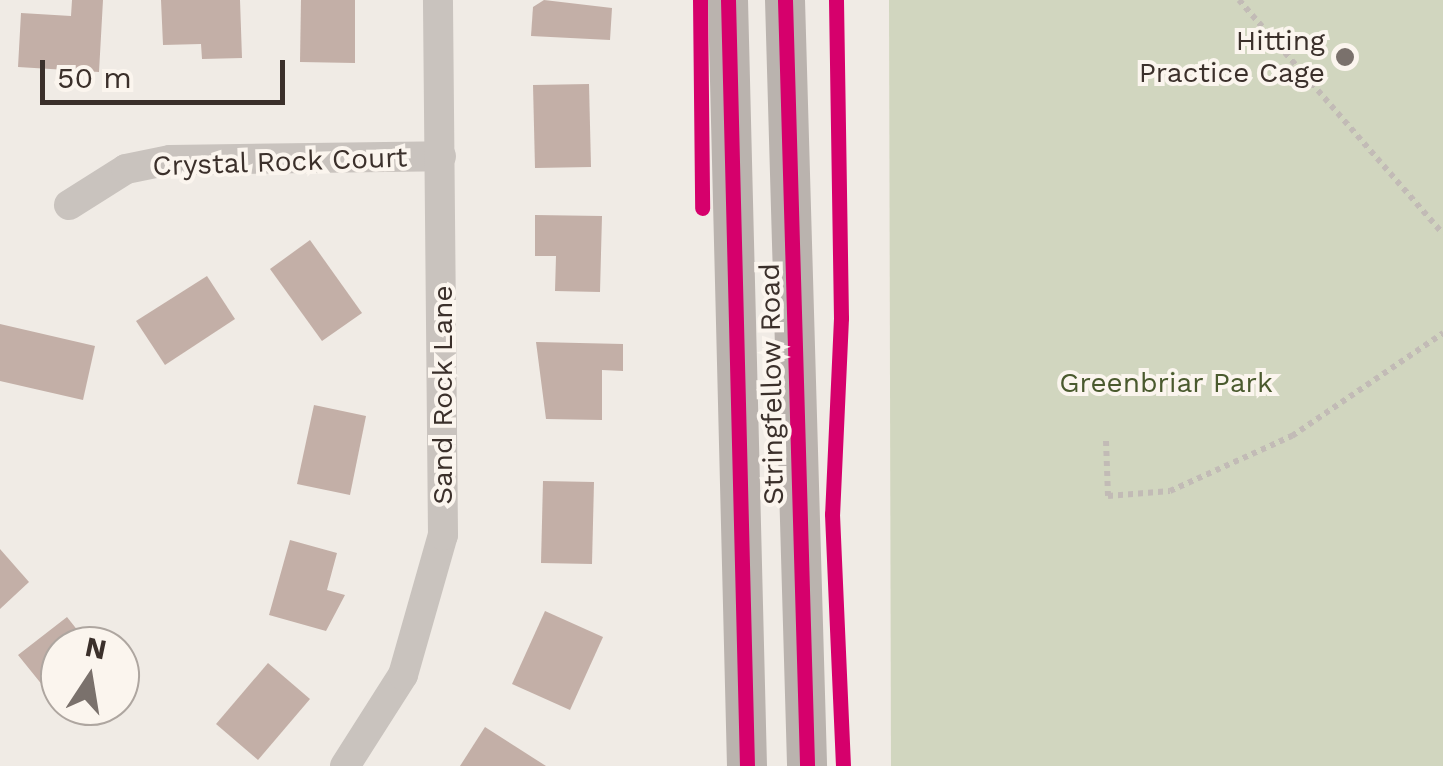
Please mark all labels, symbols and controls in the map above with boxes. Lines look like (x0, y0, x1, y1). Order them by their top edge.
place label: Hitting Practice Cage (1139, 24, 1325, 90)
scale bar (45, 40, 290, 102)
marker: Hitting Practice Cage (1334, 46, 1356, 68)
text: 50 m (57, 60, 132, 95)
street label: Crystal Rock Court (151, 141, 409, 183)
street label: Stringfellow Road (753, 263, 791, 505)
street label: Sand Rock Lane (426, 285, 460, 505)
park label: Greenbriar Park (1059, 366, 1273, 400)
north arrow (40, 626, 140, 726)
text: N (82, 630, 110, 666)

